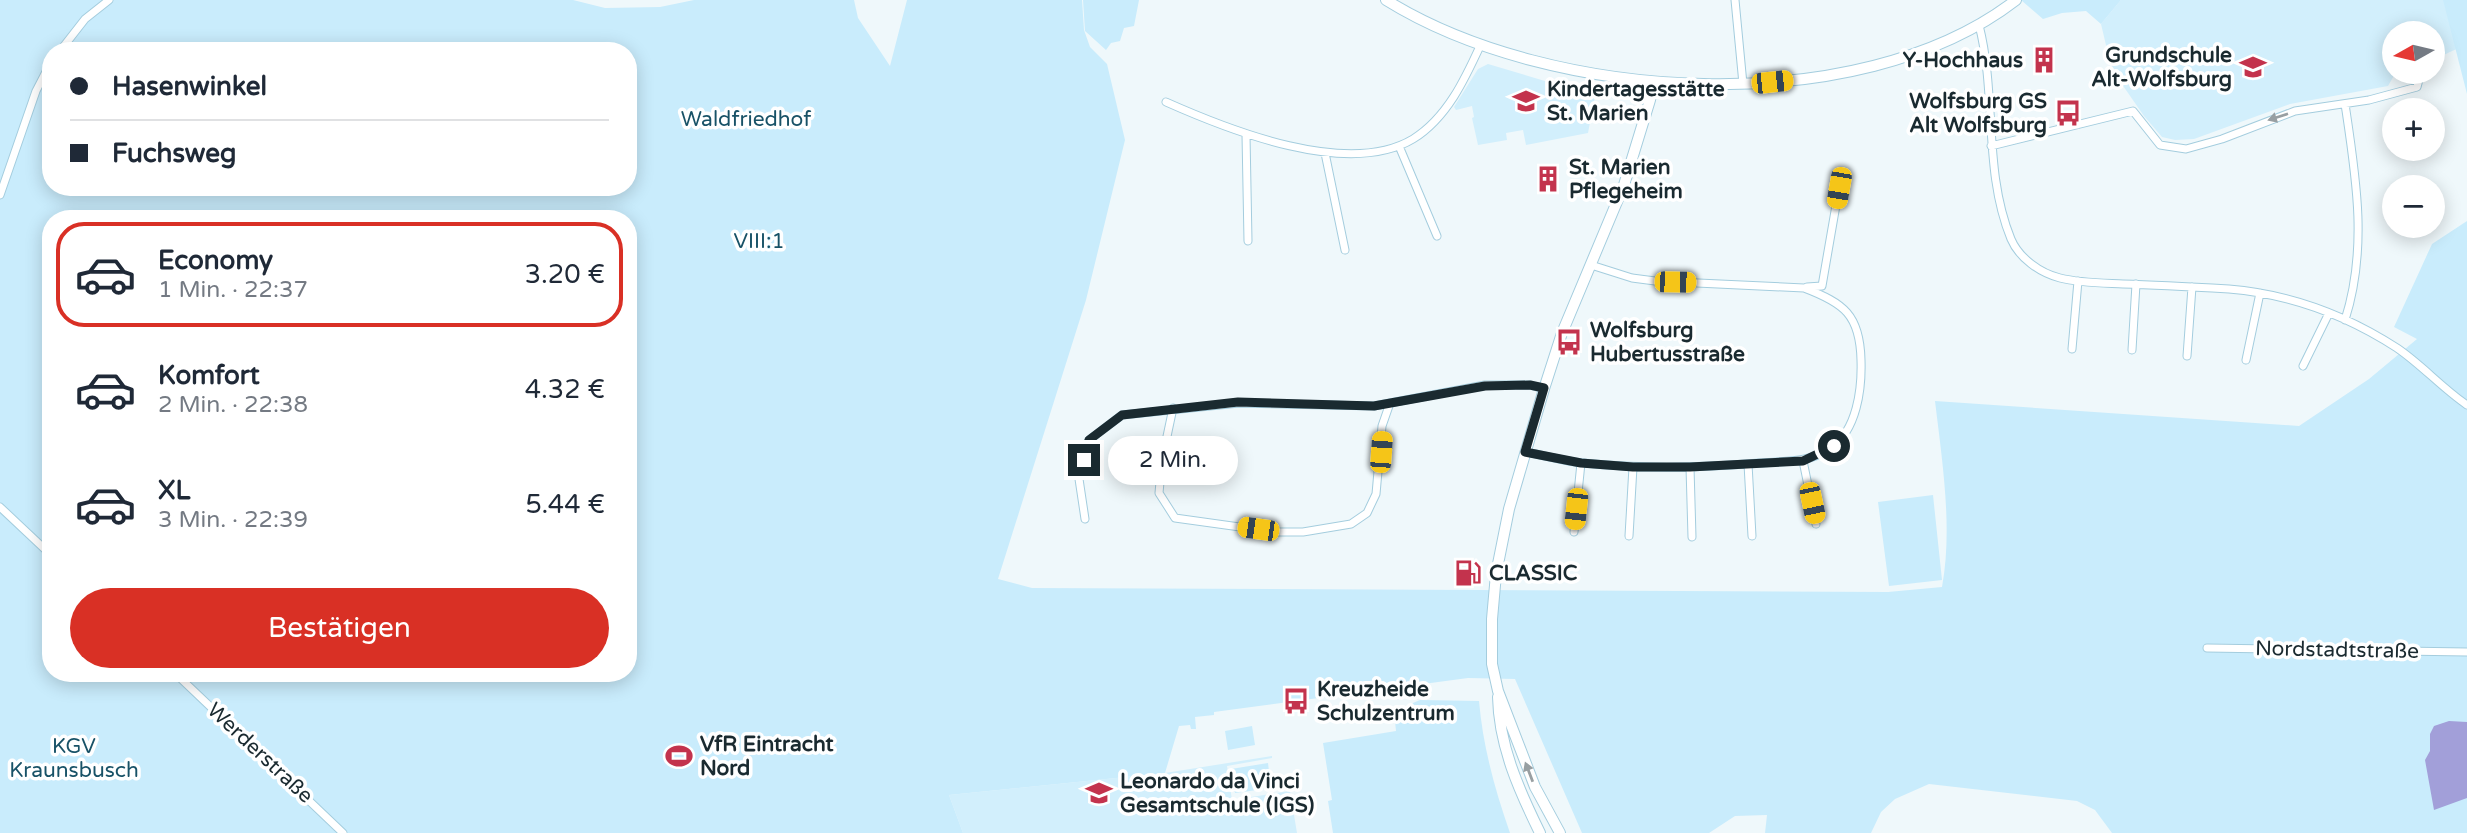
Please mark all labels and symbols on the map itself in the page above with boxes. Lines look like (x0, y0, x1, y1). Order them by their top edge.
north arrow (2382, 21, 2445, 84)
place label: Grundschule Alt-Wolfsburg (2091, 43, 2232, 92)
building icon: Y-Hochhaus (2029, 45, 2059, 75)
place label: Y-Hochhaus (1903, 48, 2023, 73)
school or university icon: Grundschule Alt-Wolfsburg (2238, 52, 2268, 82)
car (1751, 69, 1794, 95)
place label: Kindertagesstätte St. Marien (1547, 77, 1725, 126)
school or university icon: Kindertagesstätte St. Marien (1511, 86, 1541, 116)
place label: Wolfsburg GS Alt Wolfsburg (1909, 89, 2047, 138)
bus stop icon: Wolfsburg GS Alt Wolfsburg (2053, 98, 2083, 128)
park label: Waldfriedhof (681, 107, 811, 132)
one-way arrow (2268, 112, 2289, 123)
place label: St. Marien Pflegeheim (1569, 155, 1683, 204)
building icon: St. Marien Pflegeheim (1533, 164, 1563, 194)
car (1826, 165, 1853, 211)
park label: VIII:1 (733, 229, 785, 254)
car (1654, 271, 1697, 293)
place label: Wolfsburg Hubertusstraße (1590, 318, 1745, 367)
bus stop icon: Wolfsburg Hubertusstraße (1554, 327, 1584, 357)
car (1370, 430, 1393, 474)
route start (1818, 430, 1850, 462)
callout: 2 Min. (1108, 435, 1238, 484)
route end (1068, 444, 1100, 476)
car (1798, 480, 1827, 526)
car (1564, 487, 1589, 531)
car (1236, 516, 1281, 542)
fuel station icon: CLASSIC (1453, 558, 1483, 588)
place label: CLASSIC (1489, 561, 1578, 586)
street label: Nordstadtstraße (2255, 636, 2419, 664)
place label: Kreuzheide Schulzentrum (1317, 677, 1455, 726)
bus stop icon: Kreuzheide Schulzentrum (1281, 686, 1311, 716)
street label: Werderstraße (202, 698, 318, 808)
place label: VfR Eintracht Nord (700, 732, 834, 781)
park label: KGV Kraunsbusch (9, 734, 139, 783)
sports icon: VfR Eintracht Nord (664, 741, 694, 771)
one-way arrow (1524, 762, 1535, 783)
place label: Leonardo da Vinci Gesamtschule (IGS) (1120, 769, 1314, 818)
school or university icon: Leonardo da Vinci Gesamtschule (IGS) (1084, 778, 1114, 808)

